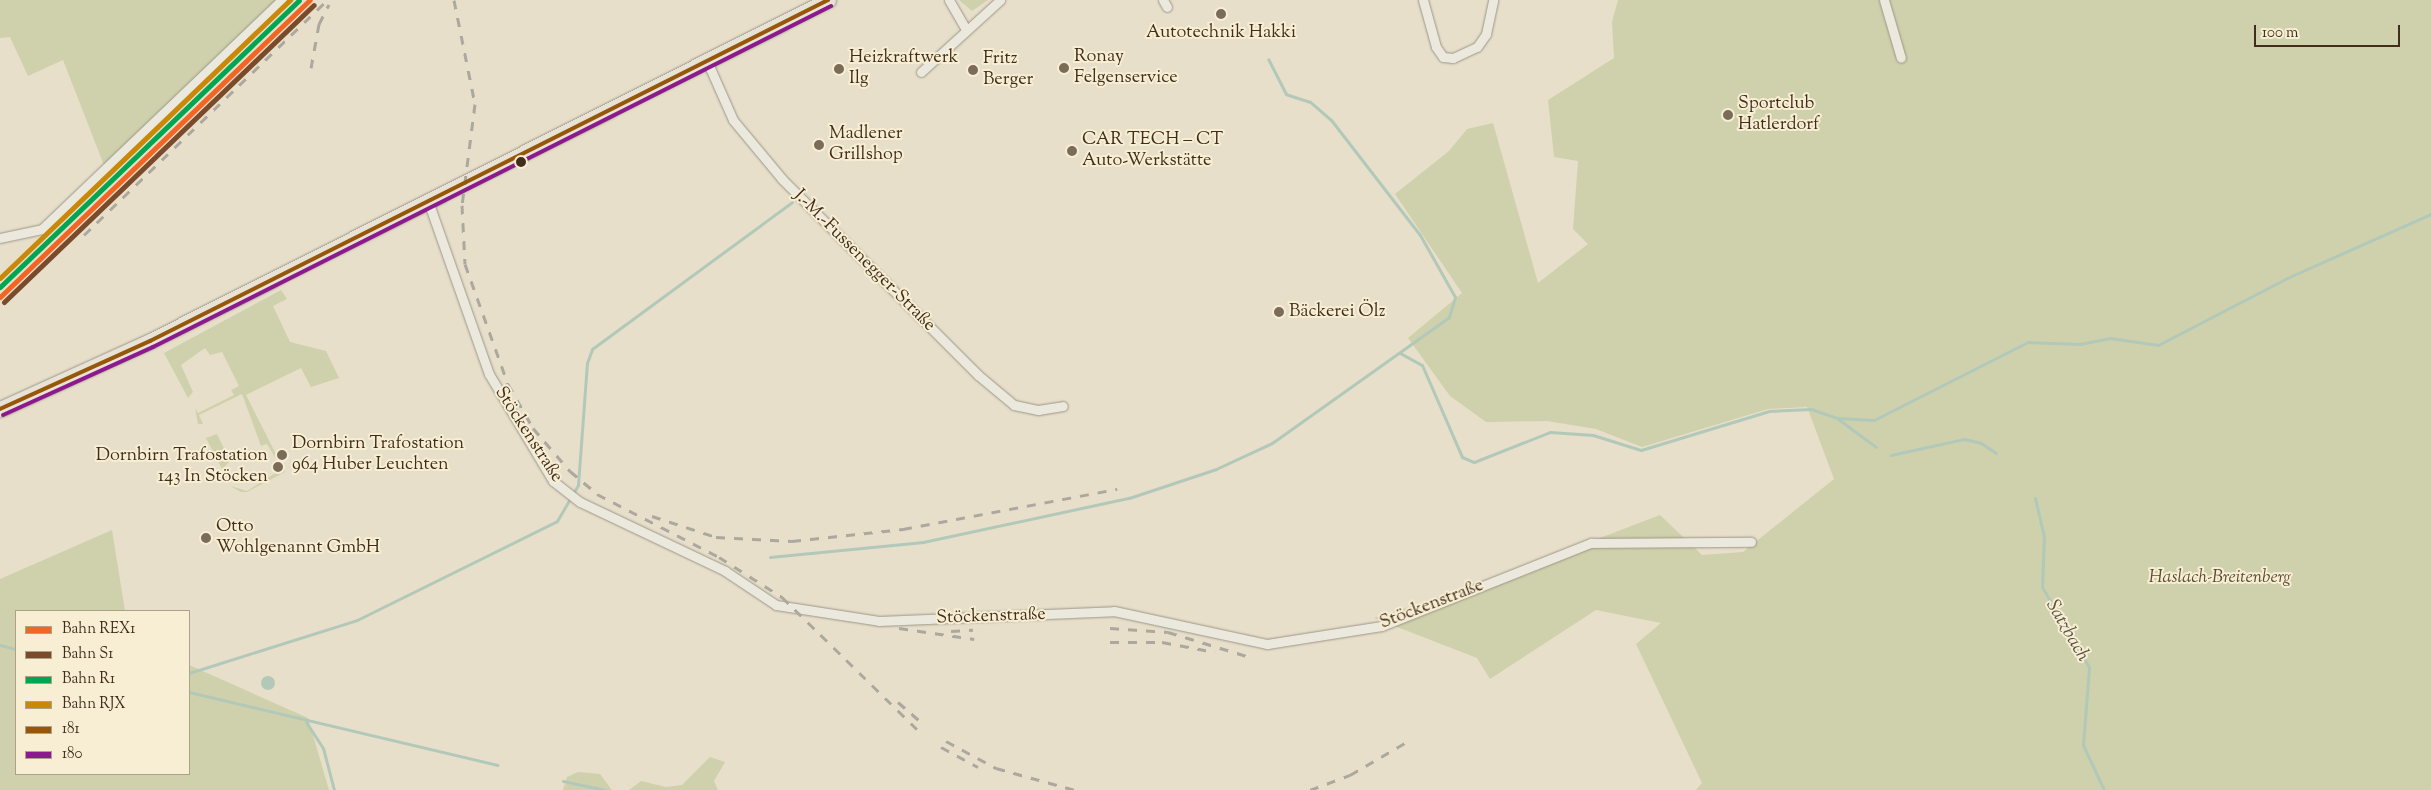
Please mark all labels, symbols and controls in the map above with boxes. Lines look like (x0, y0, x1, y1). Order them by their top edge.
marker: Autotechnik Hakki (1215, 8, 1227, 20)
scale bar (2256, 15, 2402, 47)
place label: Autotechnik Hakki (1146, 22, 1296, 44)
text: 100 m (2262, 23, 2298, 44)
place label: Ronay Felgenservice (1074, 47, 1178, 90)
place label: Heizkraftwerk Ilg (849, 48, 958, 90)
place label: Fritz Berger (983, 49, 1033, 92)
marker: Ronay Felgenservice (1058, 62, 1070, 74)
marker: Heizkraftwerk Ilg (833, 63, 845, 75)
marker: Fritz Berger (967, 64, 979, 76)
place label: Sportclub Hatlerdorf (1738, 94, 1819, 136)
marker: Sportclub Hatlerdorf (1722, 109, 1734, 121)
place label: Madlener Grillshop (829, 124, 903, 166)
place label: CAR TECH – CT Auto-Werkstätte (1082, 130, 1223, 172)
marker: Madlener Grillshop (813, 139, 825, 151)
marker: CAR TECH – CT Auto-Werkstätte (1066, 145, 1078, 157)
unlabelled marker (516, 157, 526, 167)
street label: J.-M.-Fussenegger-Straße (789, 186, 939, 336)
place label: Bäckerei Ölz (1289, 301, 1386, 323)
marker: Bäckerei Ölz (1273, 306, 1285, 318)
street label: Stöckenstraße (489, 383, 567, 487)
place label: Dornbirn Trafostation 964 Huber Leuchten (292, 434, 464, 476)
place label: Dornbirn Trafostation 143 In Stöcken (96, 446, 268, 488)
marker: Dornbirn Trafostation 964 Huber Leuchten (276, 449, 288, 461)
marker: Dornbirn Trafostation 143 In Stöcken (272, 461, 284, 473)
place label: Otto Wohlgenannt GmbH (216, 517, 380, 560)
marker: Otto Wohlgenannt GmbH (200, 532, 212, 544)
park label: Haslach-Breitenberg (2149, 567, 2291, 589)
street label: Stöckenstraße (1377, 575, 1487, 635)
water label: Satzbach (2040, 596, 2094, 666)
street label: Stöckenstraße (936, 604, 1046, 630)
legend (15, 610, 190, 775)
text: Bahn REX1 (62, 619, 135, 640)
text: Bahn S1 (62, 644, 113, 665)
text: Bahn R1 (62, 669, 115, 690)
text: Bahn RJX (62, 694, 125, 715)
text: 181 (62, 719, 80, 740)
text: 180 (62, 744, 83, 765)

